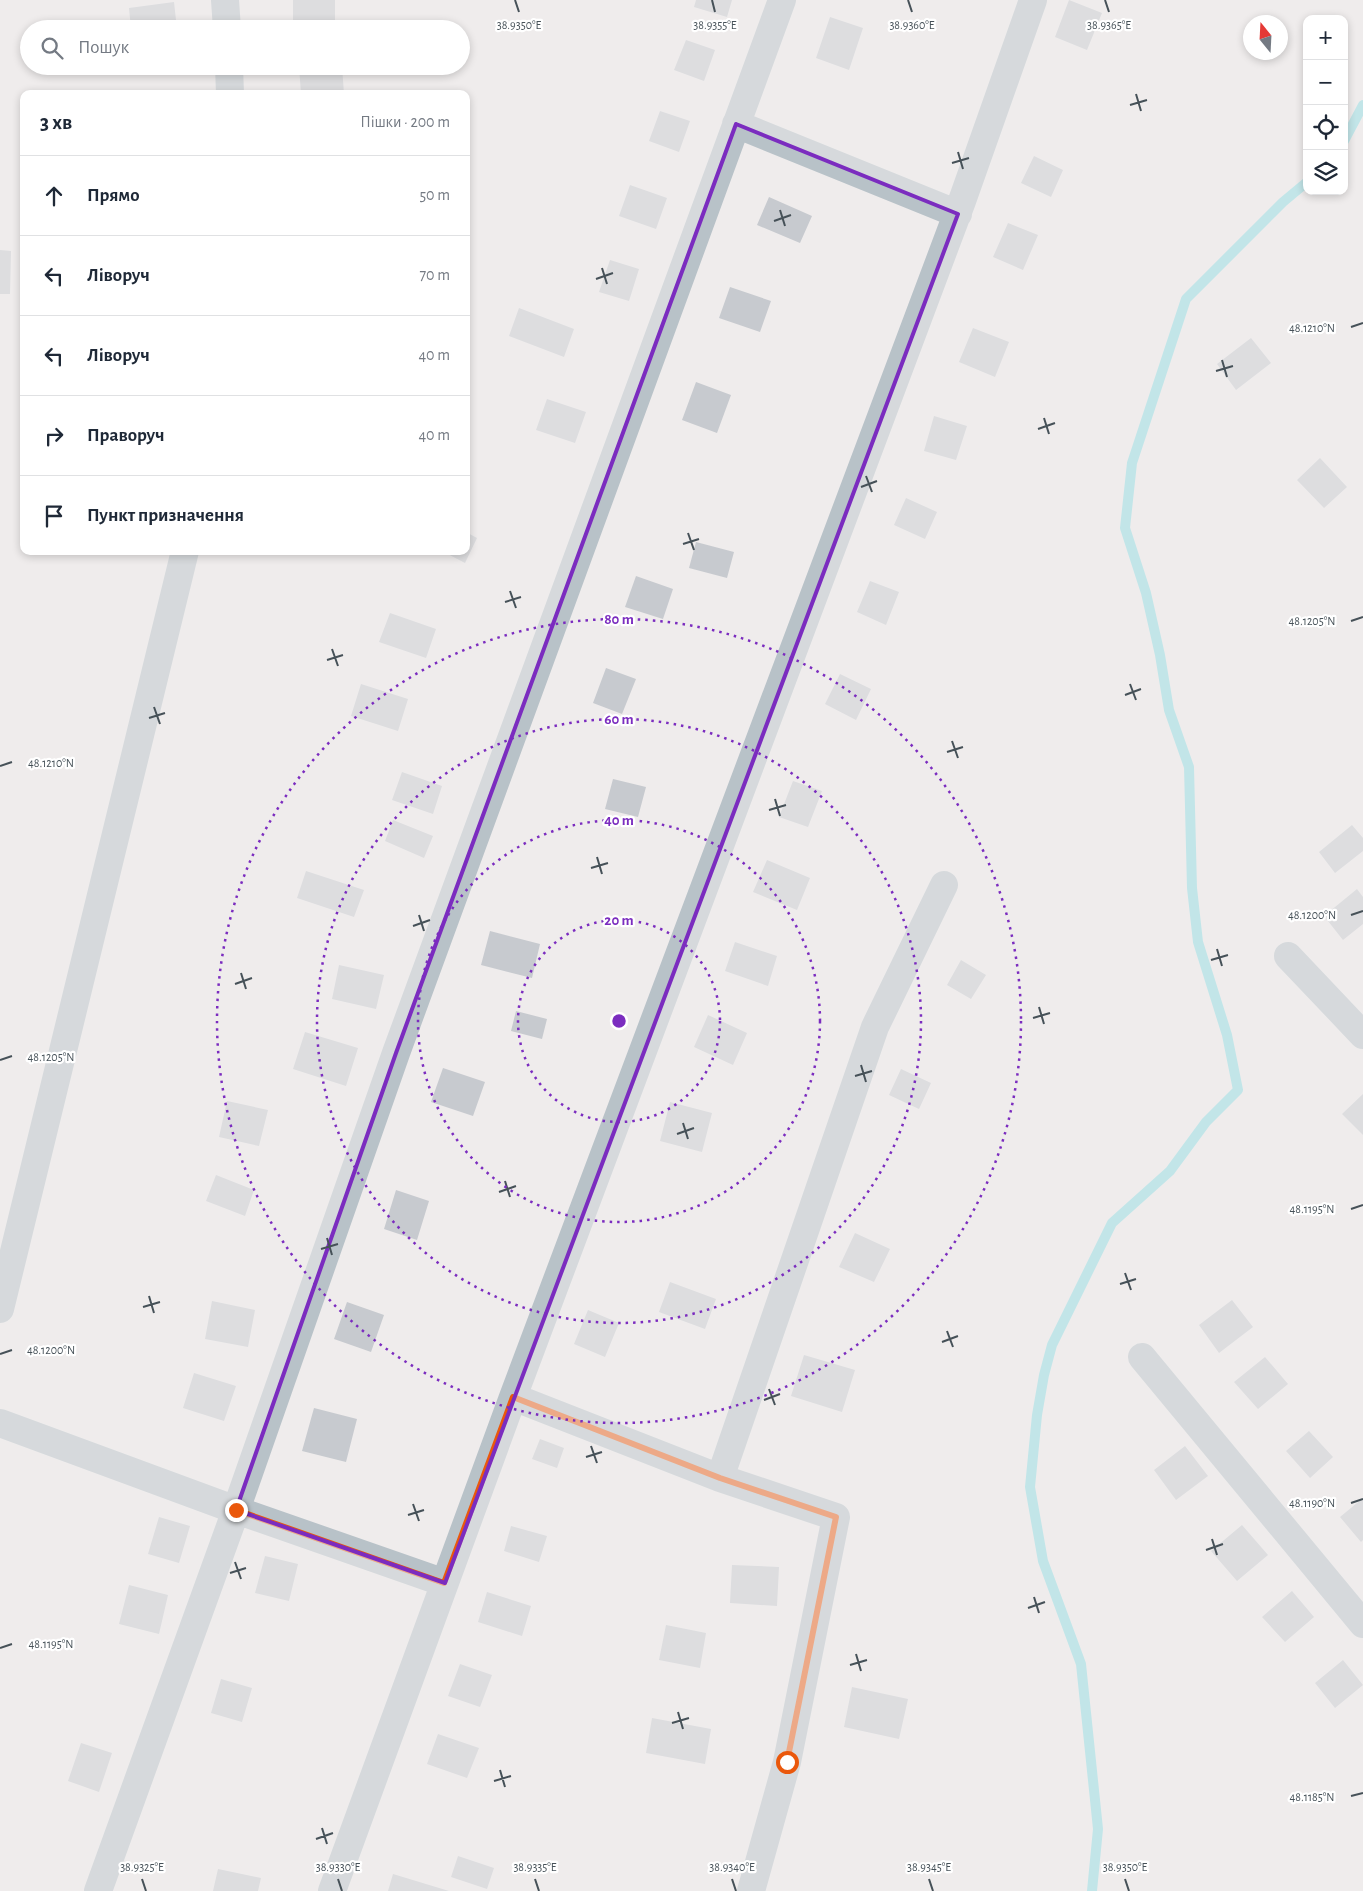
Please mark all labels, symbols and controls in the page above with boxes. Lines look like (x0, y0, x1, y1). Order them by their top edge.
north arrow (1243, 15, 1288, 60)
map controls (1303, 15, 1348, 195)
button: + (1303, 15, 1348, 60)
text: 38.9350°E (497, 19, 542, 31)
text: 38.9355°E (693, 19, 737, 31)
text: 38.9360°E (889, 19, 935, 31)
text: 38.9365°E (1087, 19, 1131, 31)
search box (20, 20, 470, 75)
icon: search (38, 34, 66, 62)
text: Пошук (78, 38, 129, 57)
button: − (1303, 60, 1348, 105)
button: locate (1303, 105, 1348, 150)
text: 3 хв (40, 112, 72, 133)
text: Пішки · 200 m (360, 114, 450, 130)
button: layers (1303, 150, 1348, 195)
icon: ahead (40, 182, 68, 210)
text: Прямо (87, 186, 140, 205)
text: 50 m (419, 187, 450, 203)
icon: left (40, 262, 68, 290)
text: Ліворуч (87, 266, 150, 285)
text: 70 m (419, 267, 450, 283)
text: 48.1210°N (1289, 322, 1335, 334)
icon: left (40, 342, 68, 370)
text: Ліворуч (87, 346, 150, 365)
text: 40 m (418, 347, 450, 363)
icon: right (40, 422, 68, 450)
text: Праворуч (87, 426, 165, 445)
text: 40 m (418, 427, 450, 443)
icon: arrive (40, 502, 68, 530)
text: Пункт призначення (87, 506, 244, 525)
text: 80 m (604, 612, 634, 627)
text: 48.1205°N (1289, 615, 1335, 627)
text: 60 m (604, 712, 634, 727)
text: 48.1210°N (28, 757, 74, 769)
text: 40 m (604, 813, 634, 828)
text: 48.1200°N (1288, 909, 1336, 921)
text: 20 m (604, 913, 634, 928)
centre of rings (610, 1012, 628, 1030)
text: 48.1205°N (28, 1051, 74, 1063)
text: 48.1195°N (1290, 1203, 1334, 1215)
text: 48.1200°N (27, 1344, 75, 1356)
text: 48.1190°N (1289, 1497, 1335, 1509)
route end (225, 1499, 248, 1522)
text: 48.1195°N (29, 1638, 73, 1650)
route start (776, 1751, 799, 1774)
text: 48.1185°N (1290, 1791, 1334, 1803)
text: 38.9325°E (120, 1861, 164, 1873)
text: 38.9330°E (316, 1861, 360, 1873)
text: 38.9335°E (513, 1861, 557, 1873)
text: 38.9340°E (709, 1861, 755, 1873)
text: 38.9345°E (907, 1861, 951, 1873)
text: 38.9350°E (1103, 1861, 1148, 1873)

